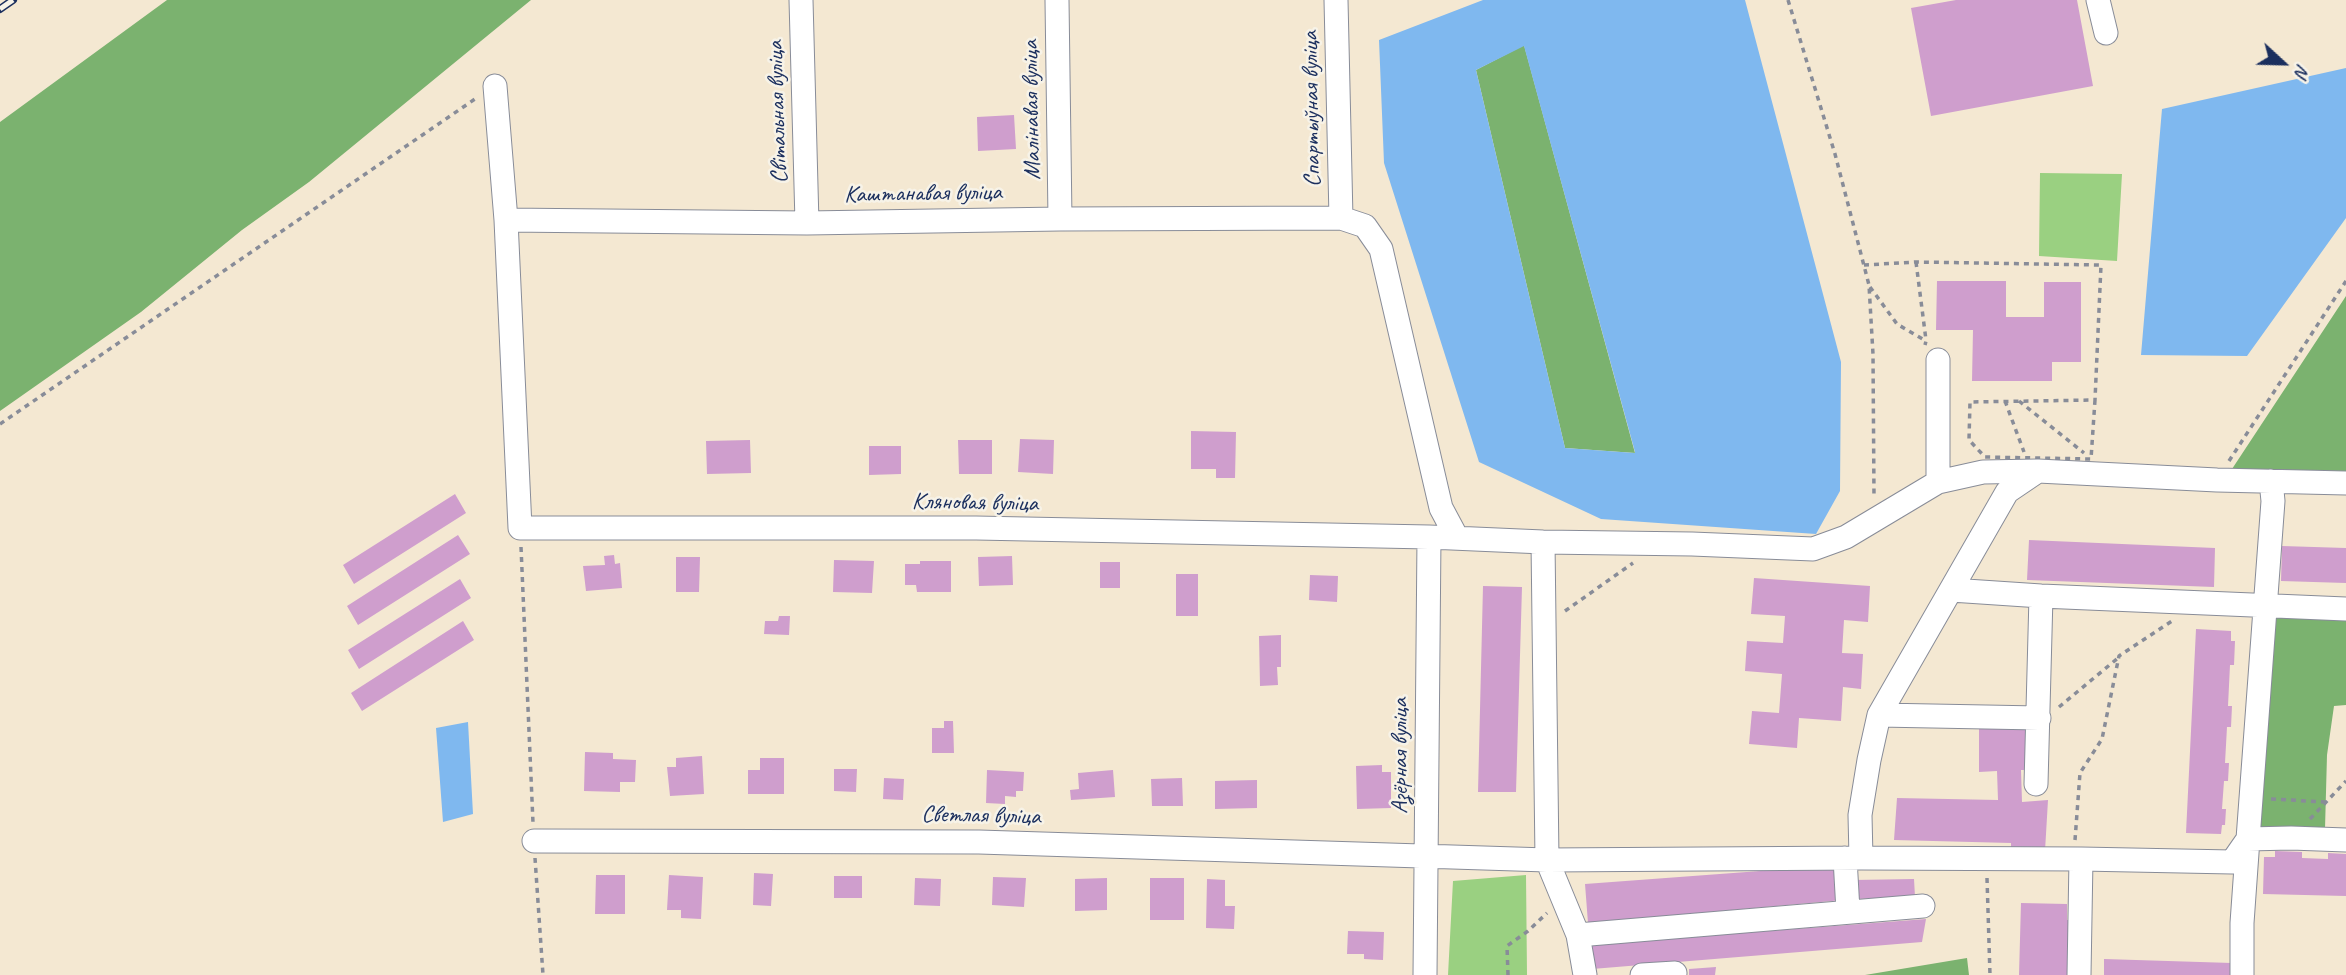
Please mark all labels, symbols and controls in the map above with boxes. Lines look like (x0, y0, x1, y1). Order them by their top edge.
north arrow (2248, 28, 2318, 98)
street label: Спартыўная вуліца (1296, 31, 1328, 187)
street label: Світальная вуліца (761, 40, 795, 184)
street label: Малінавая вуліца (1016, 40, 1048, 180)
text: N (2289, 61, 2316, 81)
street label: Каштанавая вуліца (844, 178, 1002, 210)
street label: Кляновая вуліца (912, 487, 1038, 519)
street label: Азёрная вуліца (1387, 698, 1415, 814)
street label: Светлая вуліца (921, 801, 1041, 831)

